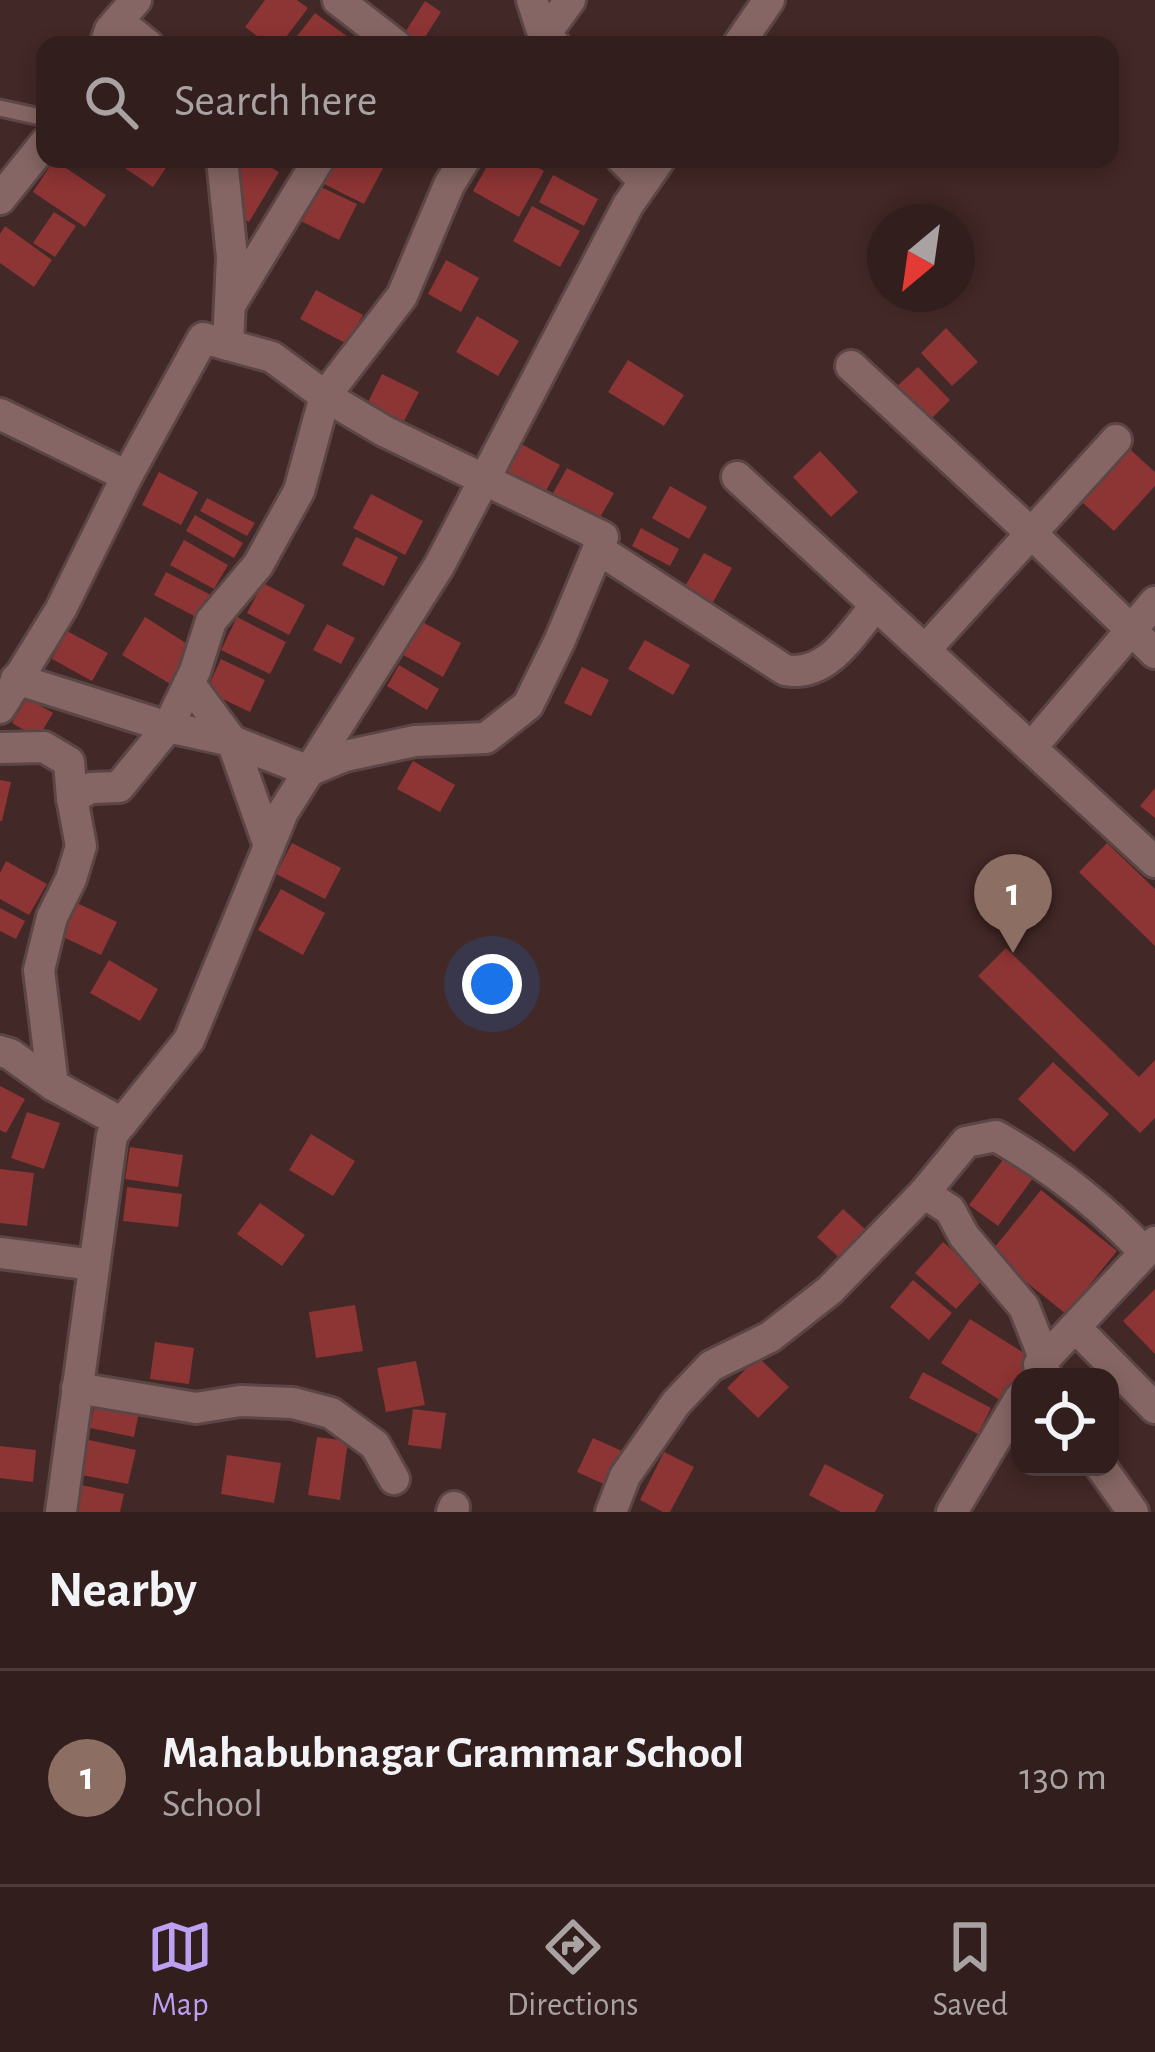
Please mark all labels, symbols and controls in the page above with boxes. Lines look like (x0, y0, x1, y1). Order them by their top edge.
search box (36, 36, 1119, 168)
icon: search (78, 69, 144, 135)
text: Search here (174, 79, 377, 124)
north arrow (867, 204, 975, 312)
pin: 1 (974, 854, 1052, 953)
your location (462, 954, 522, 1014)
map controls (1011, 1368, 1119, 1476)
button: locate (1011, 1368, 1119, 1476)
text: Nearby (48, 1565, 197, 1616)
text: Mahabubnagar Grammar School (162, 1731, 744, 1776)
text: 1 (80, 1758, 94, 1797)
text: 130 m (1019, 1758, 1107, 1797)
text: School (162, 1785, 263, 1824)
tab: Map (147, 1914, 213, 2026)
tab: Directions (507, 1914, 638, 2026)
tab: Saved (932, 1914, 1008, 2026)

